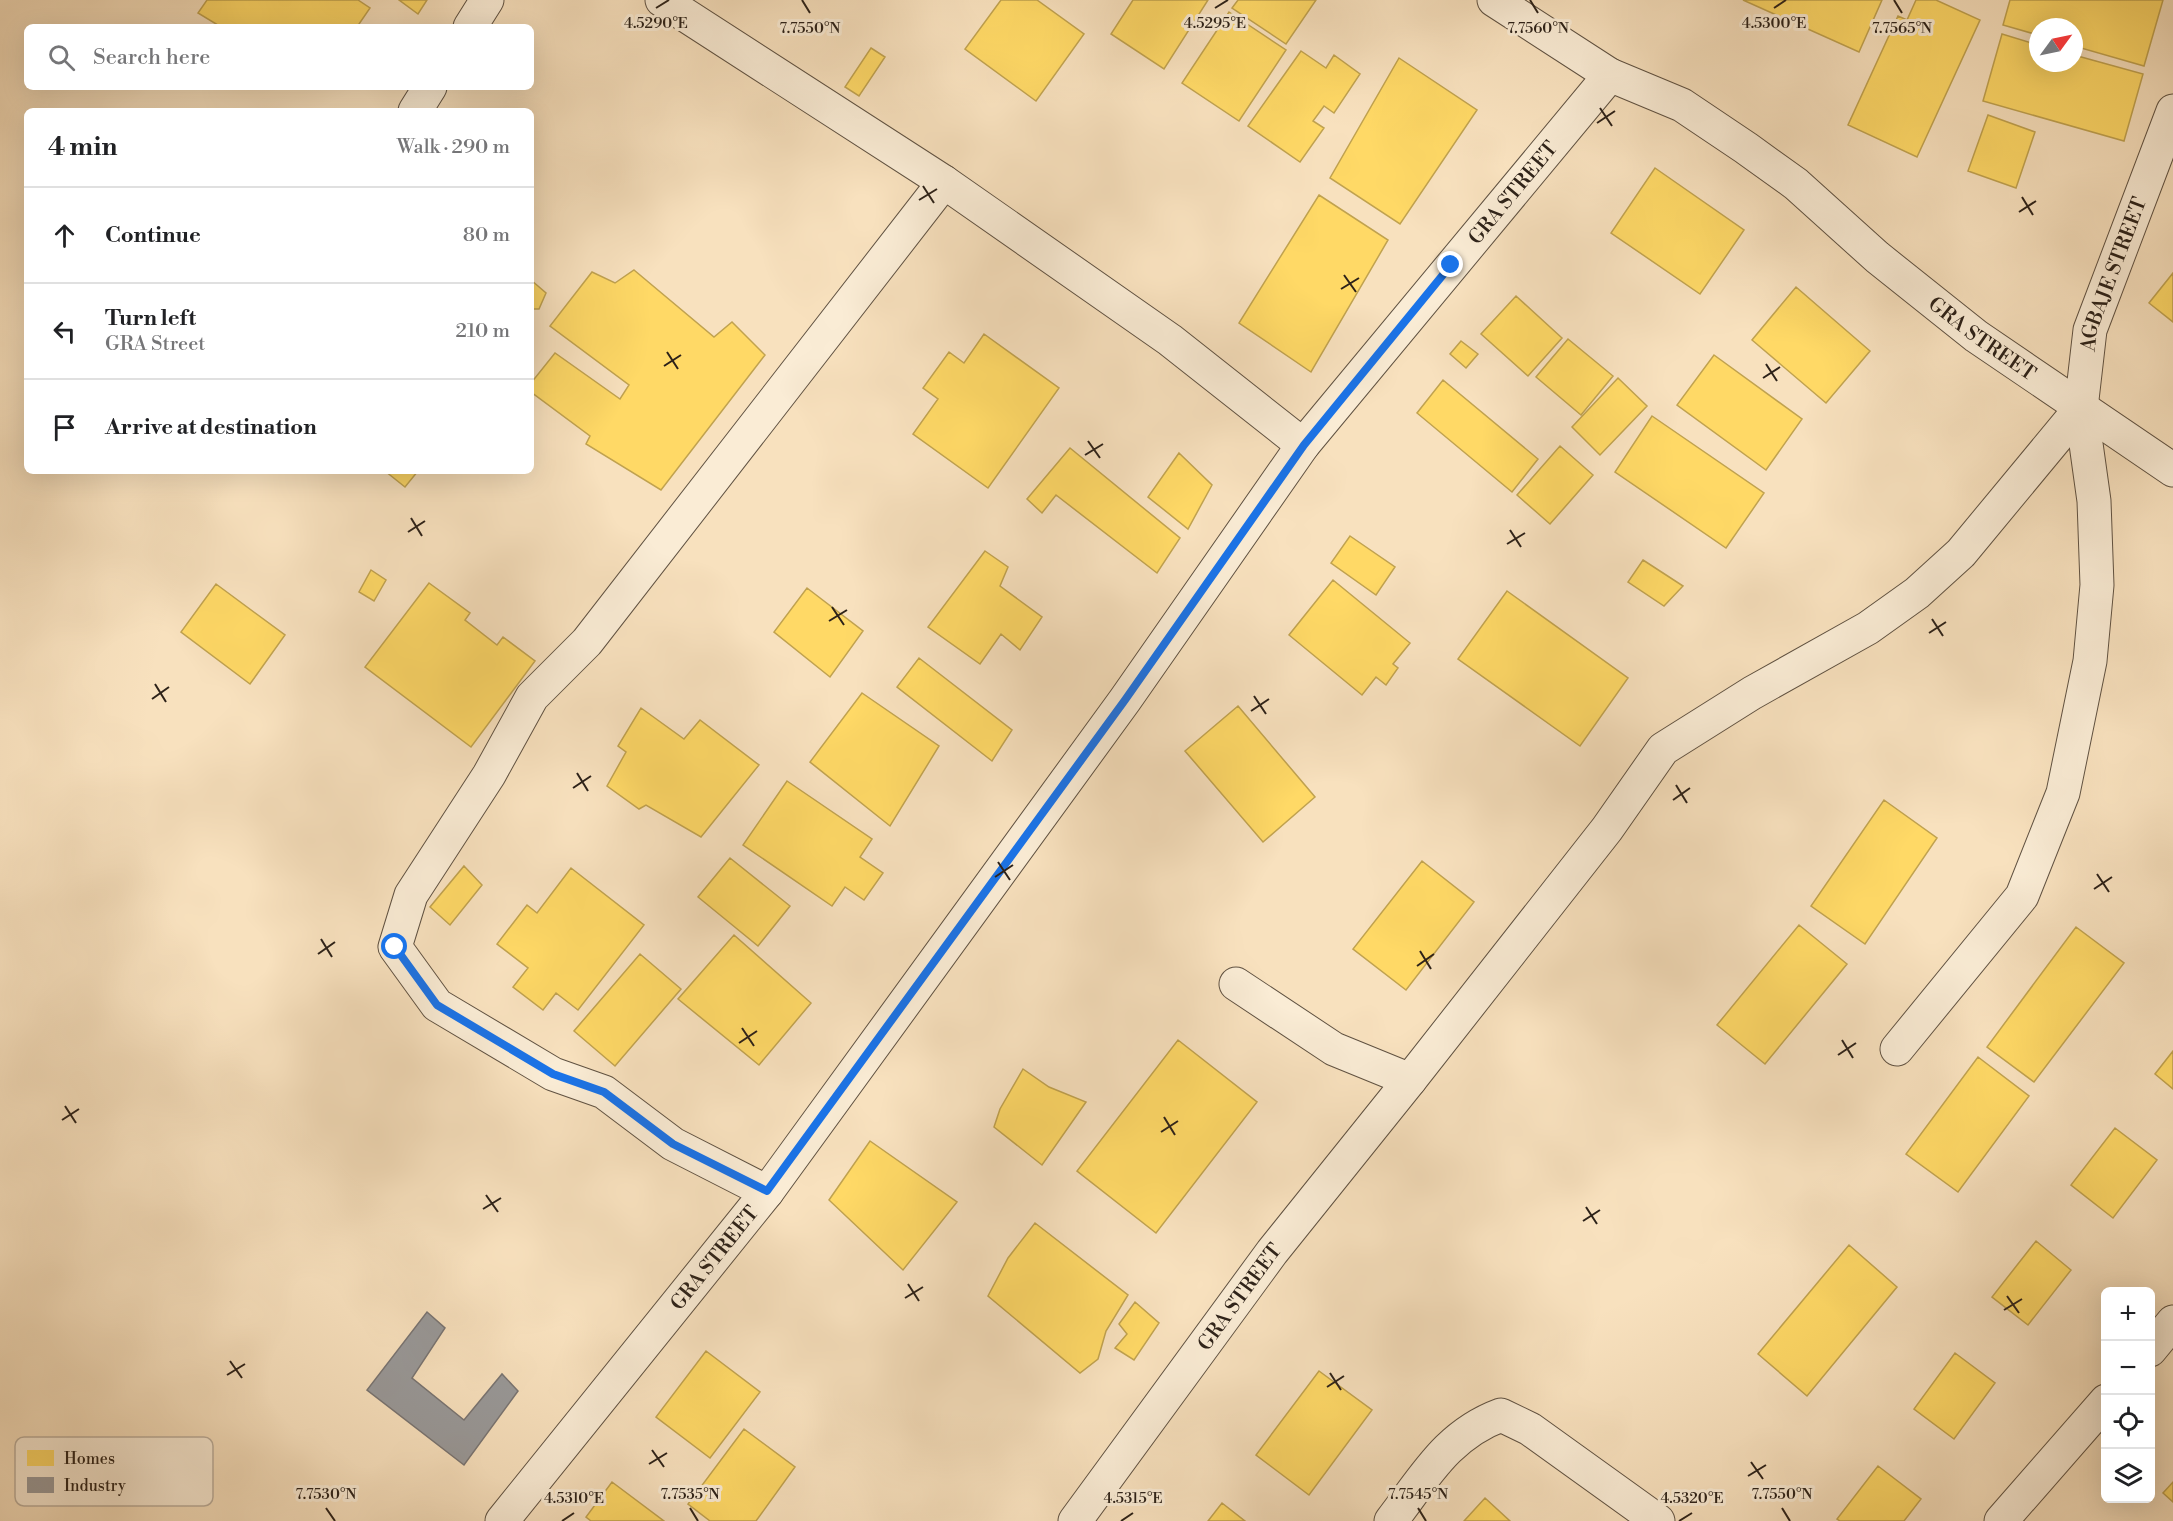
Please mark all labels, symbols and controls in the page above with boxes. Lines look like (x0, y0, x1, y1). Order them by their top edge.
text: 4.5290°E (624, 14, 688, 33)
text: 4.5295°E (1184, 14, 1246, 33)
text: 4.5300°E (1742, 14, 1806, 33)
north arrow (2029, 18, 2083, 72)
text: 7.7550°N (780, 19, 840, 38)
text: 7.7560°N (1507, 19, 1569, 38)
text: 7.7565°N (1872, 19, 1932, 38)
search box (24, 24, 534, 90)
icon: search (45, 41, 78, 74)
text: Search here (93, 44, 210, 71)
text: 4 min (48, 131, 118, 163)
text: Walk · 290 m (397, 135, 510, 160)
street label: GRA STREET (1464, 137, 1564, 250)
street label: AGBAJE STREET (2077, 194, 2153, 354)
icon: ahead (48, 219, 81, 252)
text: Continue (105, 222, 201, 249)
text: 80 m (463, 223, 510, 248)
route end (1437, 251, 1463, 277)
street label: GRA STREET (1923, 292, 2040, 387)
text: Turn left (105, 305, 196, 332)
icon: left (48, 315, 81, 348)
text: 210 m (455, 319, 510, 344)
text: GRA Street (105, 332, 205, 357)
icon: arrive (48, 411, 81, 444)
text: Arrive at destination (105, 414, 317, 441)
route start (381, 933, 407, 959)
street label: GRA STREET (666, 1201, 765, 1316)
street label: GRA STREET (1193, 1239, 1288, 1356)
map controls (2101, 1287, 2155, 1503)
button: + (2101, 1287, 2155, 1341)
button: − (2101, 1341, 2155, 1395)
button: locate (2101, 1395, 2155, 1449)
legend (15, 1437, 213, 1506)
text: Homes (64, 1449, 115, 1469)
button: layers (2101, 1449, 2155, 1503)
text: Industry (64, 1476, 126, 1496)
text: 7.7530°N (296, 1485, 356, 1504)
text: 7.7535°N (660, 1485, 720, 1504)
text: 7.7545°N (1388, 1485, 1448, 1504)
text: 7.7550°N (1752, 1485, 1812, 1504)
text: 4.5310°E (544, 1489, 604, 1508)
text: 4.5315°E (1103, 1489, 1163, 1508)
text: 4.5320°E (1660, 1489, 1724, 1508)

